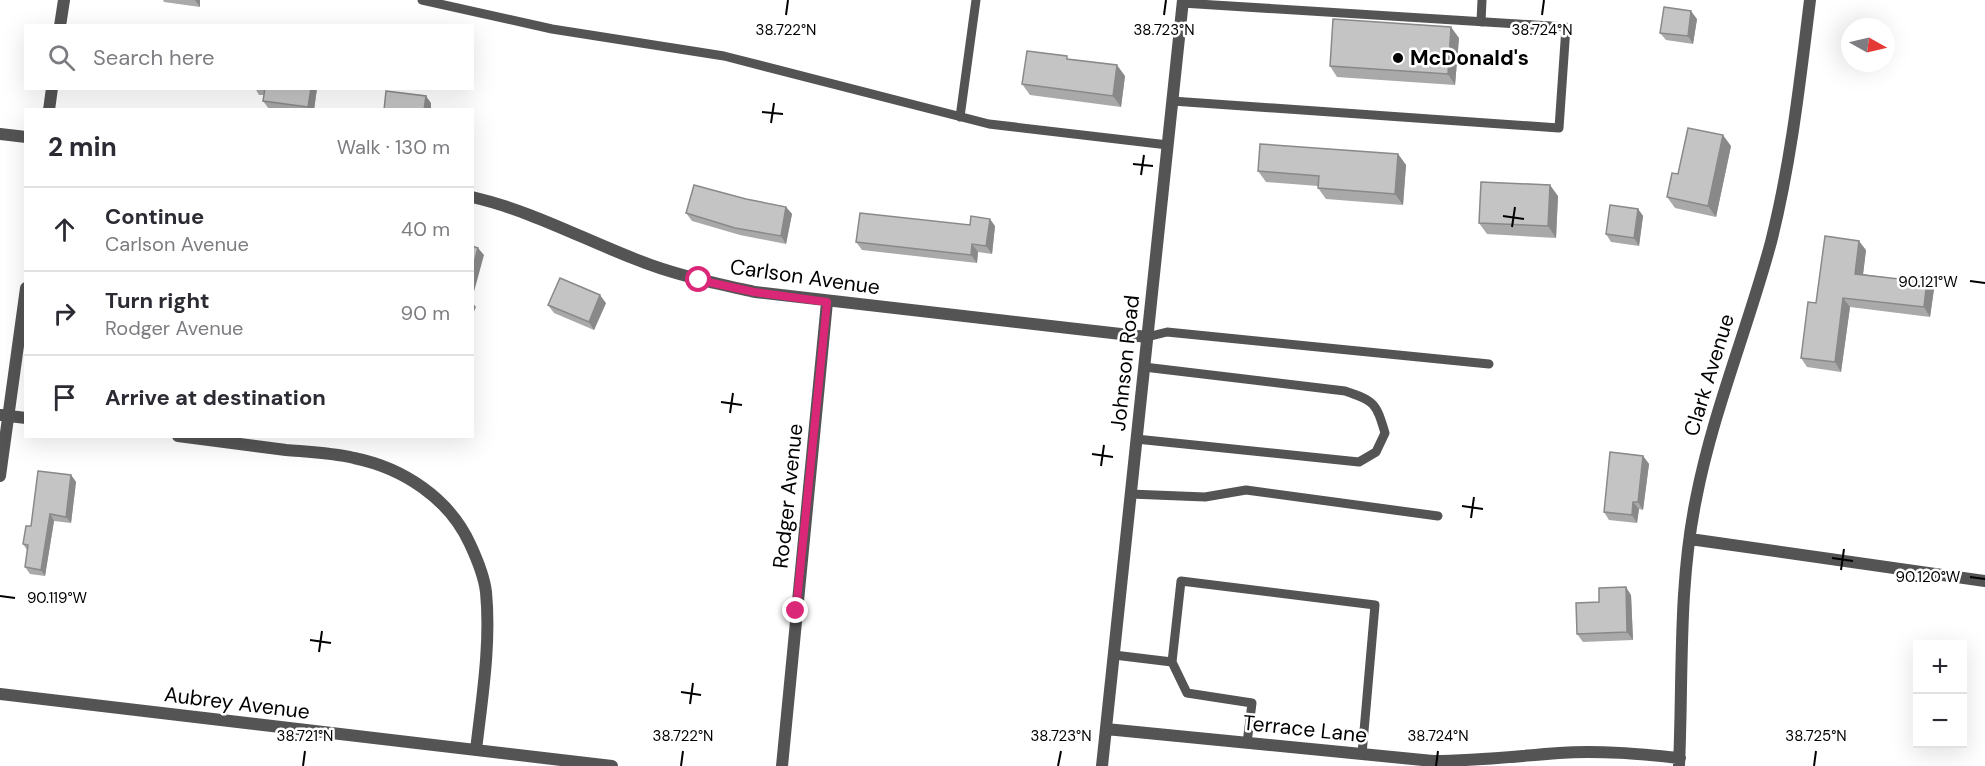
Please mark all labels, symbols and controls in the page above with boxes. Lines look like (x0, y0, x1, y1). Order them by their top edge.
north arrow (1841, 18, 1895, 72)
text: 38.722°N (756, 20, 816, 40)
text: 38.723°N (1133, 20, 1195, 40)
text: 38.724°N (1511, 20, 1573, 40)
search box (24, 24, 474, 90)
icon: search (45, 41, 78, 74)
text: Search here (93, 43, 214, 72)
place label: McDonald's (1410, 44, 1529, 72)
marker: McDonald's (1391, 51, 1405, 65)
text: 2 min (48, 130, 117, 164)
text: Walk · 130 m (337, 134, 450, 160)
text: Continue (105, 202, 204, 231)
icon: ahead (48, 213, 81, 246)
text: 40 m (401, 216, 450, 242)
text: Carlson Avenue (105, 231, 249, 257)
street label: Carlson Avenue (728, 253, 882, 301)
route start (685, 266, 711, 292)
text: 90.121°W (1898, 272, 1958, 292)
text: Turn right (105, 286, 210, 315)
street label: Johnson Road (1104, 294, 1146, 432)
icon: right (48, 297, 81, 330)
text: 90 m (401, 300, 450, 326)
street label: Clark Avenue (1677, 310, 1741, 440)
text: Rodger Avenue (105, 315, 243, 341)
icon: arrive (48, 381, 81, 414)
text: Arrive at destination (105, 383, 326, 412)
street label: Rodger Avenue (766, 422, 810, 570)
text: 90.120°W (1896, 567, 1961, 587)
text: 90.119°W (27, 588, 88, 608)
route end (782, 597, 808, 623)
map controls (1913, 640, 1967, 748)
button: + (1913, 640, 1967, 694)
street label: Aubrey Avenue (163, 680, 311, 726)
button: − (1913, 694, 1967, 748)
street label: Terrace Lane (1241, 709, 1369, 749)
text: 38.721°N (277, 726, 333, 746)
text: 38.722°N (653, 726, 713, 746)
text: 38.723°N (1030, 726, 1092, 746)
text: 38.724°N (1407, 726, 1469, 746)
text: 38.725°N (1785, 726, 1847, 746)

